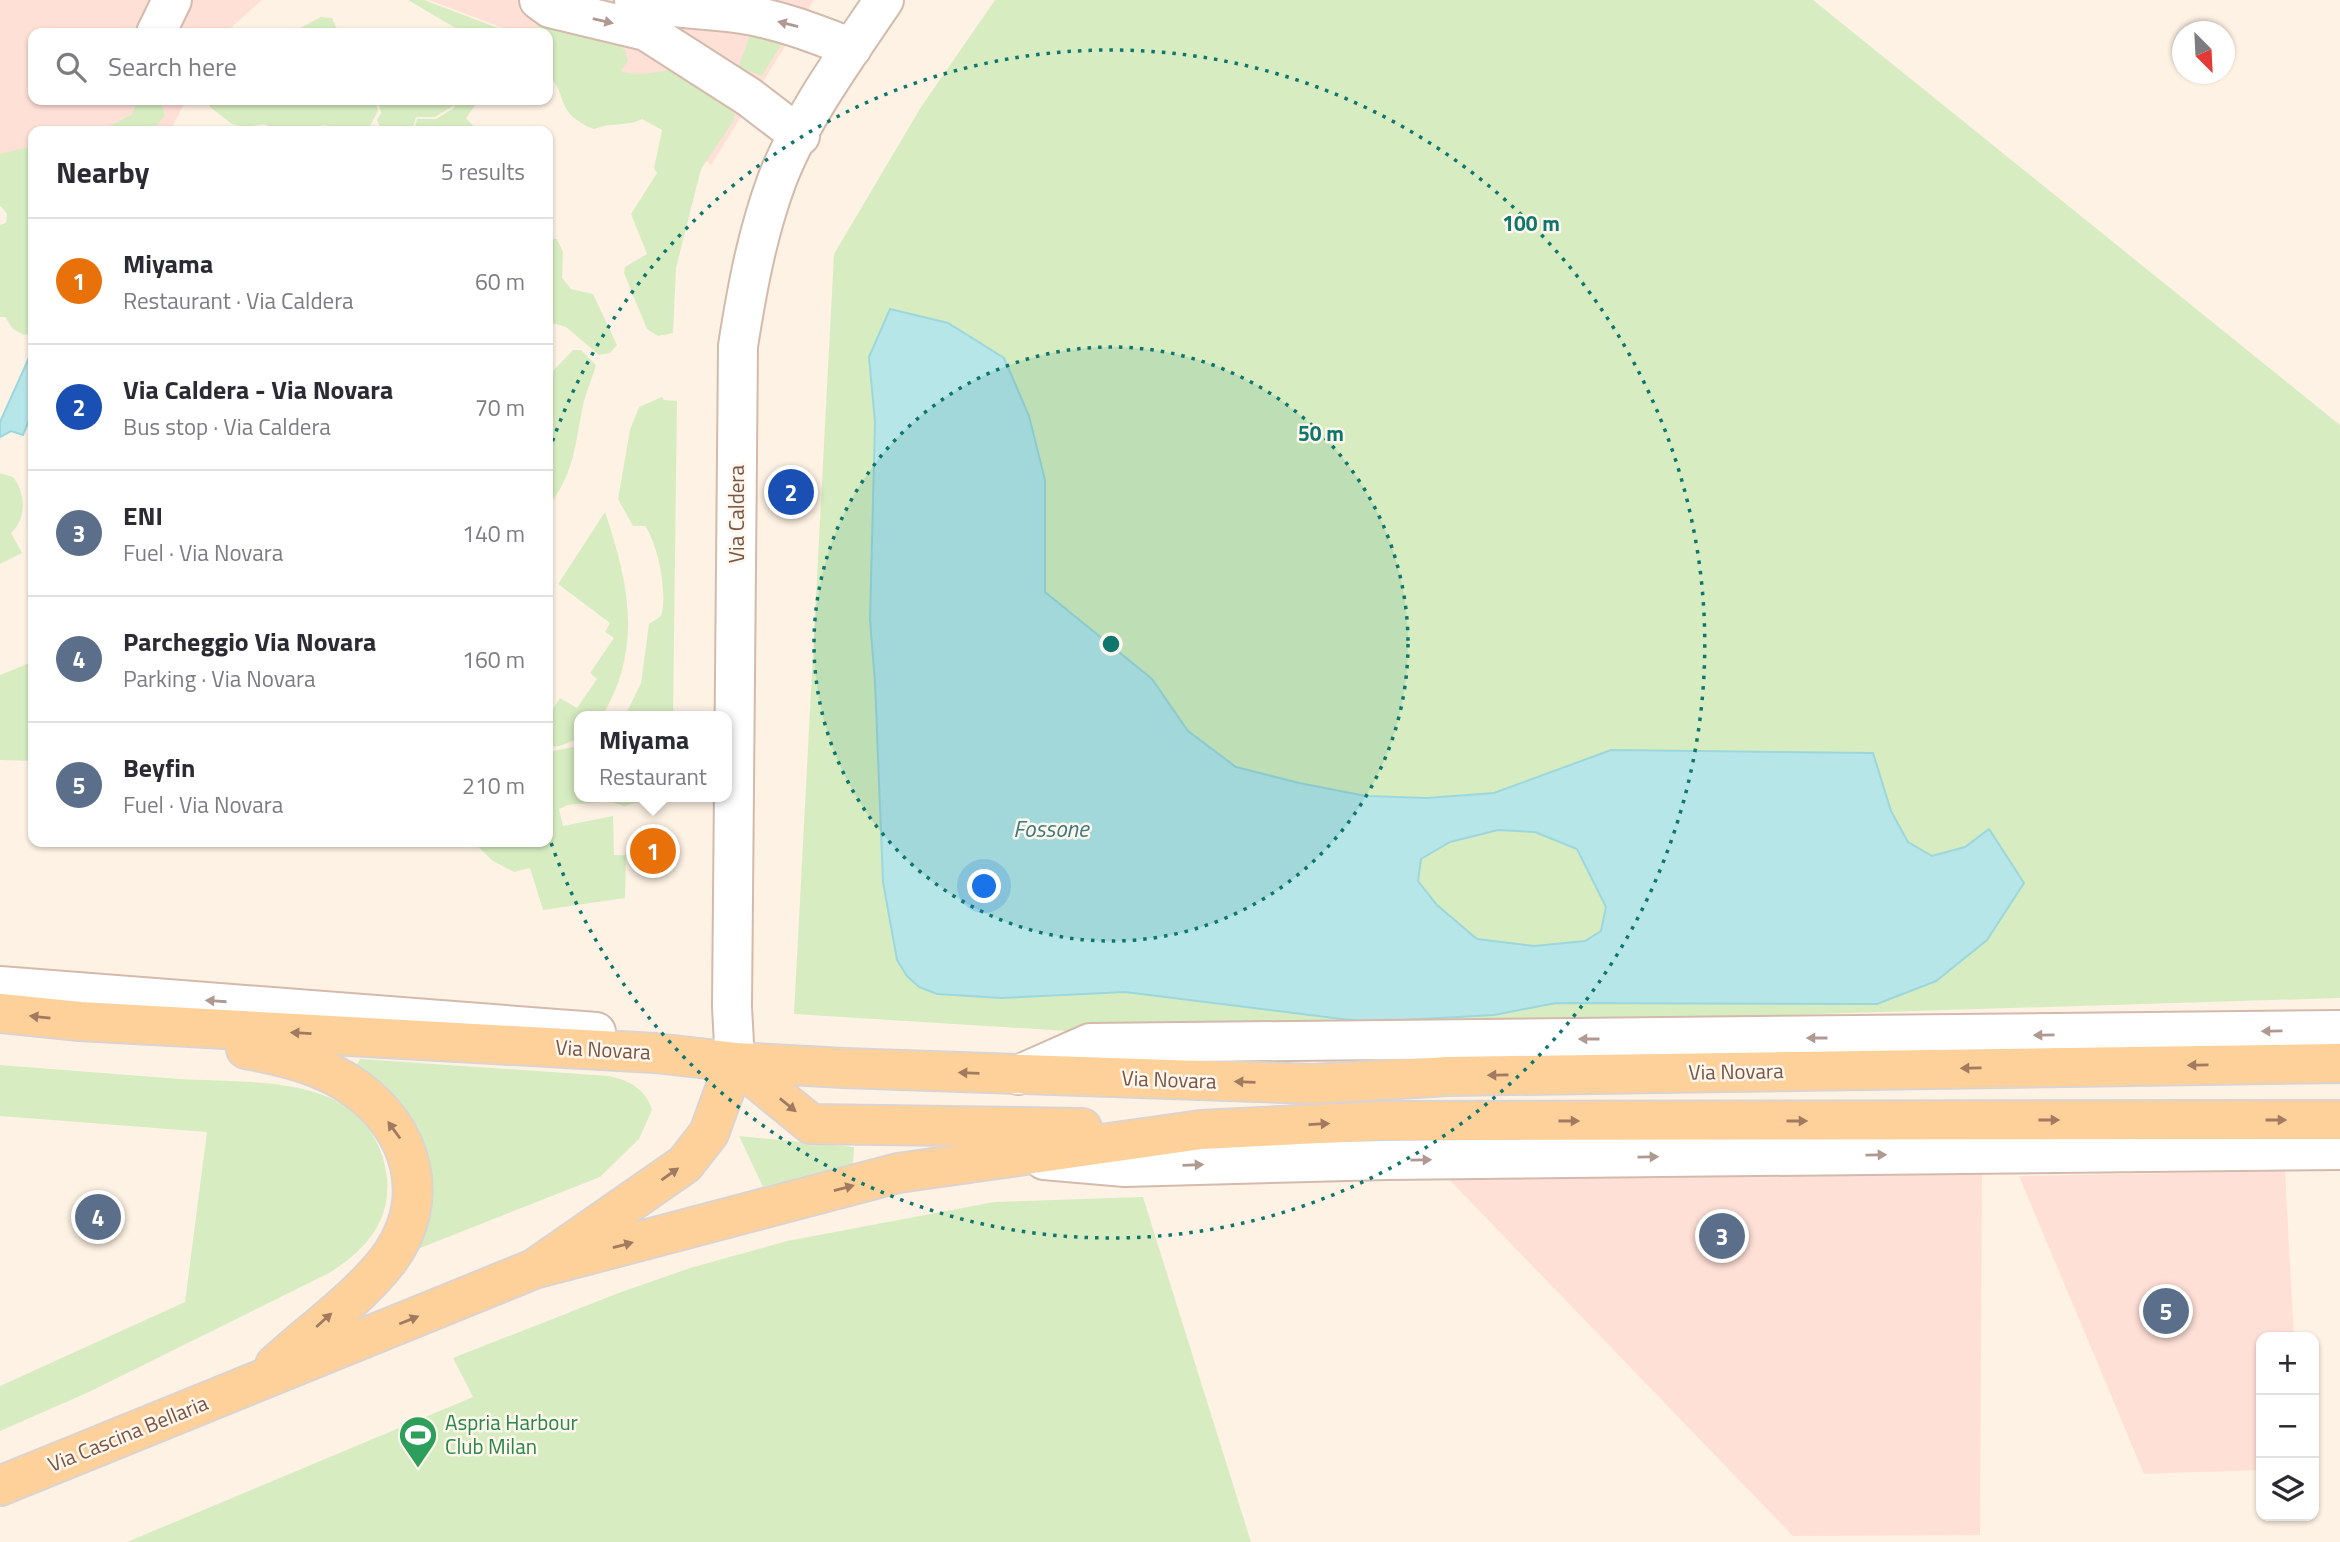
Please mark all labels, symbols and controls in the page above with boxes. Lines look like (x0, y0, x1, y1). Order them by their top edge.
one-way arrow (592, 15, 614, 26)
one-way arrow (777, 18, 799, 29)
north arrow (2172, 21, 2235, 84)
search box (28, 28, 553, 105)
text: Search here (108, 47, 237, 86)
icon: search (52, 48, 90, 86)
text: Nearby (56, 149, 149, 195)
text: 5 results (441, 154, 525, 189)
text: 100 m (1502, 207, 1560, 239)
text: Miyama (123, 244, 213, 283)
text: 1 (73, 264, 85, 299)
text: 60 m (475, 264, 525, 299)
text: Restaurant · Via Caldera (123, 283, 354, 318)
text: Via Caldera - Via Novara (123, 370, 393, 409)
text: 2 (73, 390, 85, 425)
text: 70 m (475, 390, 525, 425)
text: Bus stop · Via Caldera (123, 409, 331, 444)
text: 50 m (1298, 417, 1344, 449)
street label: Via Caldera (720, 464, 752, 563)
pin: 2 (768, 466, 814, 518)
text: ENI (123, 496, 163, 535)
text: 3 (73, 516, 85, 551)
text: 140 m (462, 516, 525, 551)
text: Fuel · Via Novara (123, 535, 283, 570)
text: Parcheggio Via Novara (123, 622, 376, 661)
centre of rings (1099, 632, 1123, 656)
text: 4 (73, 642, 85, 677)
text: 160 m (462, 642, 525, 677)
text: Parking · Via Novara (123, 661, 316, 696)
popup (574, 711, 732, 802)
text: Miyama (599, 720, 689, 759)
text: Beyfin (123, 748, 195, 787)
text: Restaurant (599, 759, 707, 794)
text: 5 (73, 768, 85, 803)
text: 210 m (462, 768, 525, 803)
text: Fuel · Via Novara (123, 787, 283, 822)
water label: Fossone (1013, 811, 1090, 846)
pin: 1 (630, 825, 676, 877)
your location (967, 869, 1001, 903)
one-way arrow (205, 996, 227, 1007)
one-way arrow (29, 1011, 51, 1022)
one-way arrow (2261, 1026, 2283, 1037)
one-way arrow (289, 1027, 311, 1038)
one-way arrow (2033, 1029, 2055, 1041)
street label: Via Novara (555, 1031, 652, 1067)
one-way arrow (1806, 1032, 1828, 1044)
one-way arrow (1578, 1033, 1600, 1045)
street label: Via Novara (1688, 1054, 1784, 1088)
one-way arrow (2187, 1059, 2209, 1071)
street label: Via Novara (1121, 1061, 1218, 1097)
one-way arrow (1960, 1063, 1982, 1074)
one-way arrow (958, 1068, 980, 1079)
one-way arrow (1487, 1069, 1509, 1081)
one-way arrow (1234, 1076, 1256, 1088)
one-way arrow (780, 1097, 797, 1112)
one-way arrow (2038, 1114, 2060, 1126)
one-way arrow (2266, 1114, 2288, 1126)
one-way arrow (1559, 1115, 1581, 1127)
one-way arrow (1786, 1115, 1808, 1127)
one-way arrow (1308, 1119, 1330, 1130)
one-way arrow (387, 1121, 401, 1139)
one-way arrow (1865, 1149, 1887, 1161)
one-way arrow (1638, 1151, 1660, 1163)
one-way arrow (1410, 1154, 1432, 1165)
one-way arrow (1183, 1159, 1205, 1171)
one-way arrow (661, 1167, 679, 1181)
one-way arrow (833, 1182, 855, 1193)
pin: 4 (75, 1191, 121, 1243)
pin: 3 (1699, 1210, 1745, 1262)
one-way arrow (613, 1240, 634, 1250)
pin: 5 (2143, 1285, 2189, 1337)
one-way arrow (315, 1313, 332, 1329)
one-way arrow (399, 1314, 420, 1325)
map controls (2256, 1332, 2319, 1521)
button: + (2256, 1332, 2319, 1395)
street label: Via Cascina Bellaria (43, 1386, 213, 1480)
button: − (2256, 1395, 2319, 1458)
place label: Aspria Harbour Club Milan (445, 1406, 578, 1462)
sports icon: Aspria Harbour Club Milan (397, 1414, 439, 1469)
button: layers (2256, 1458, 2319, 1521)

